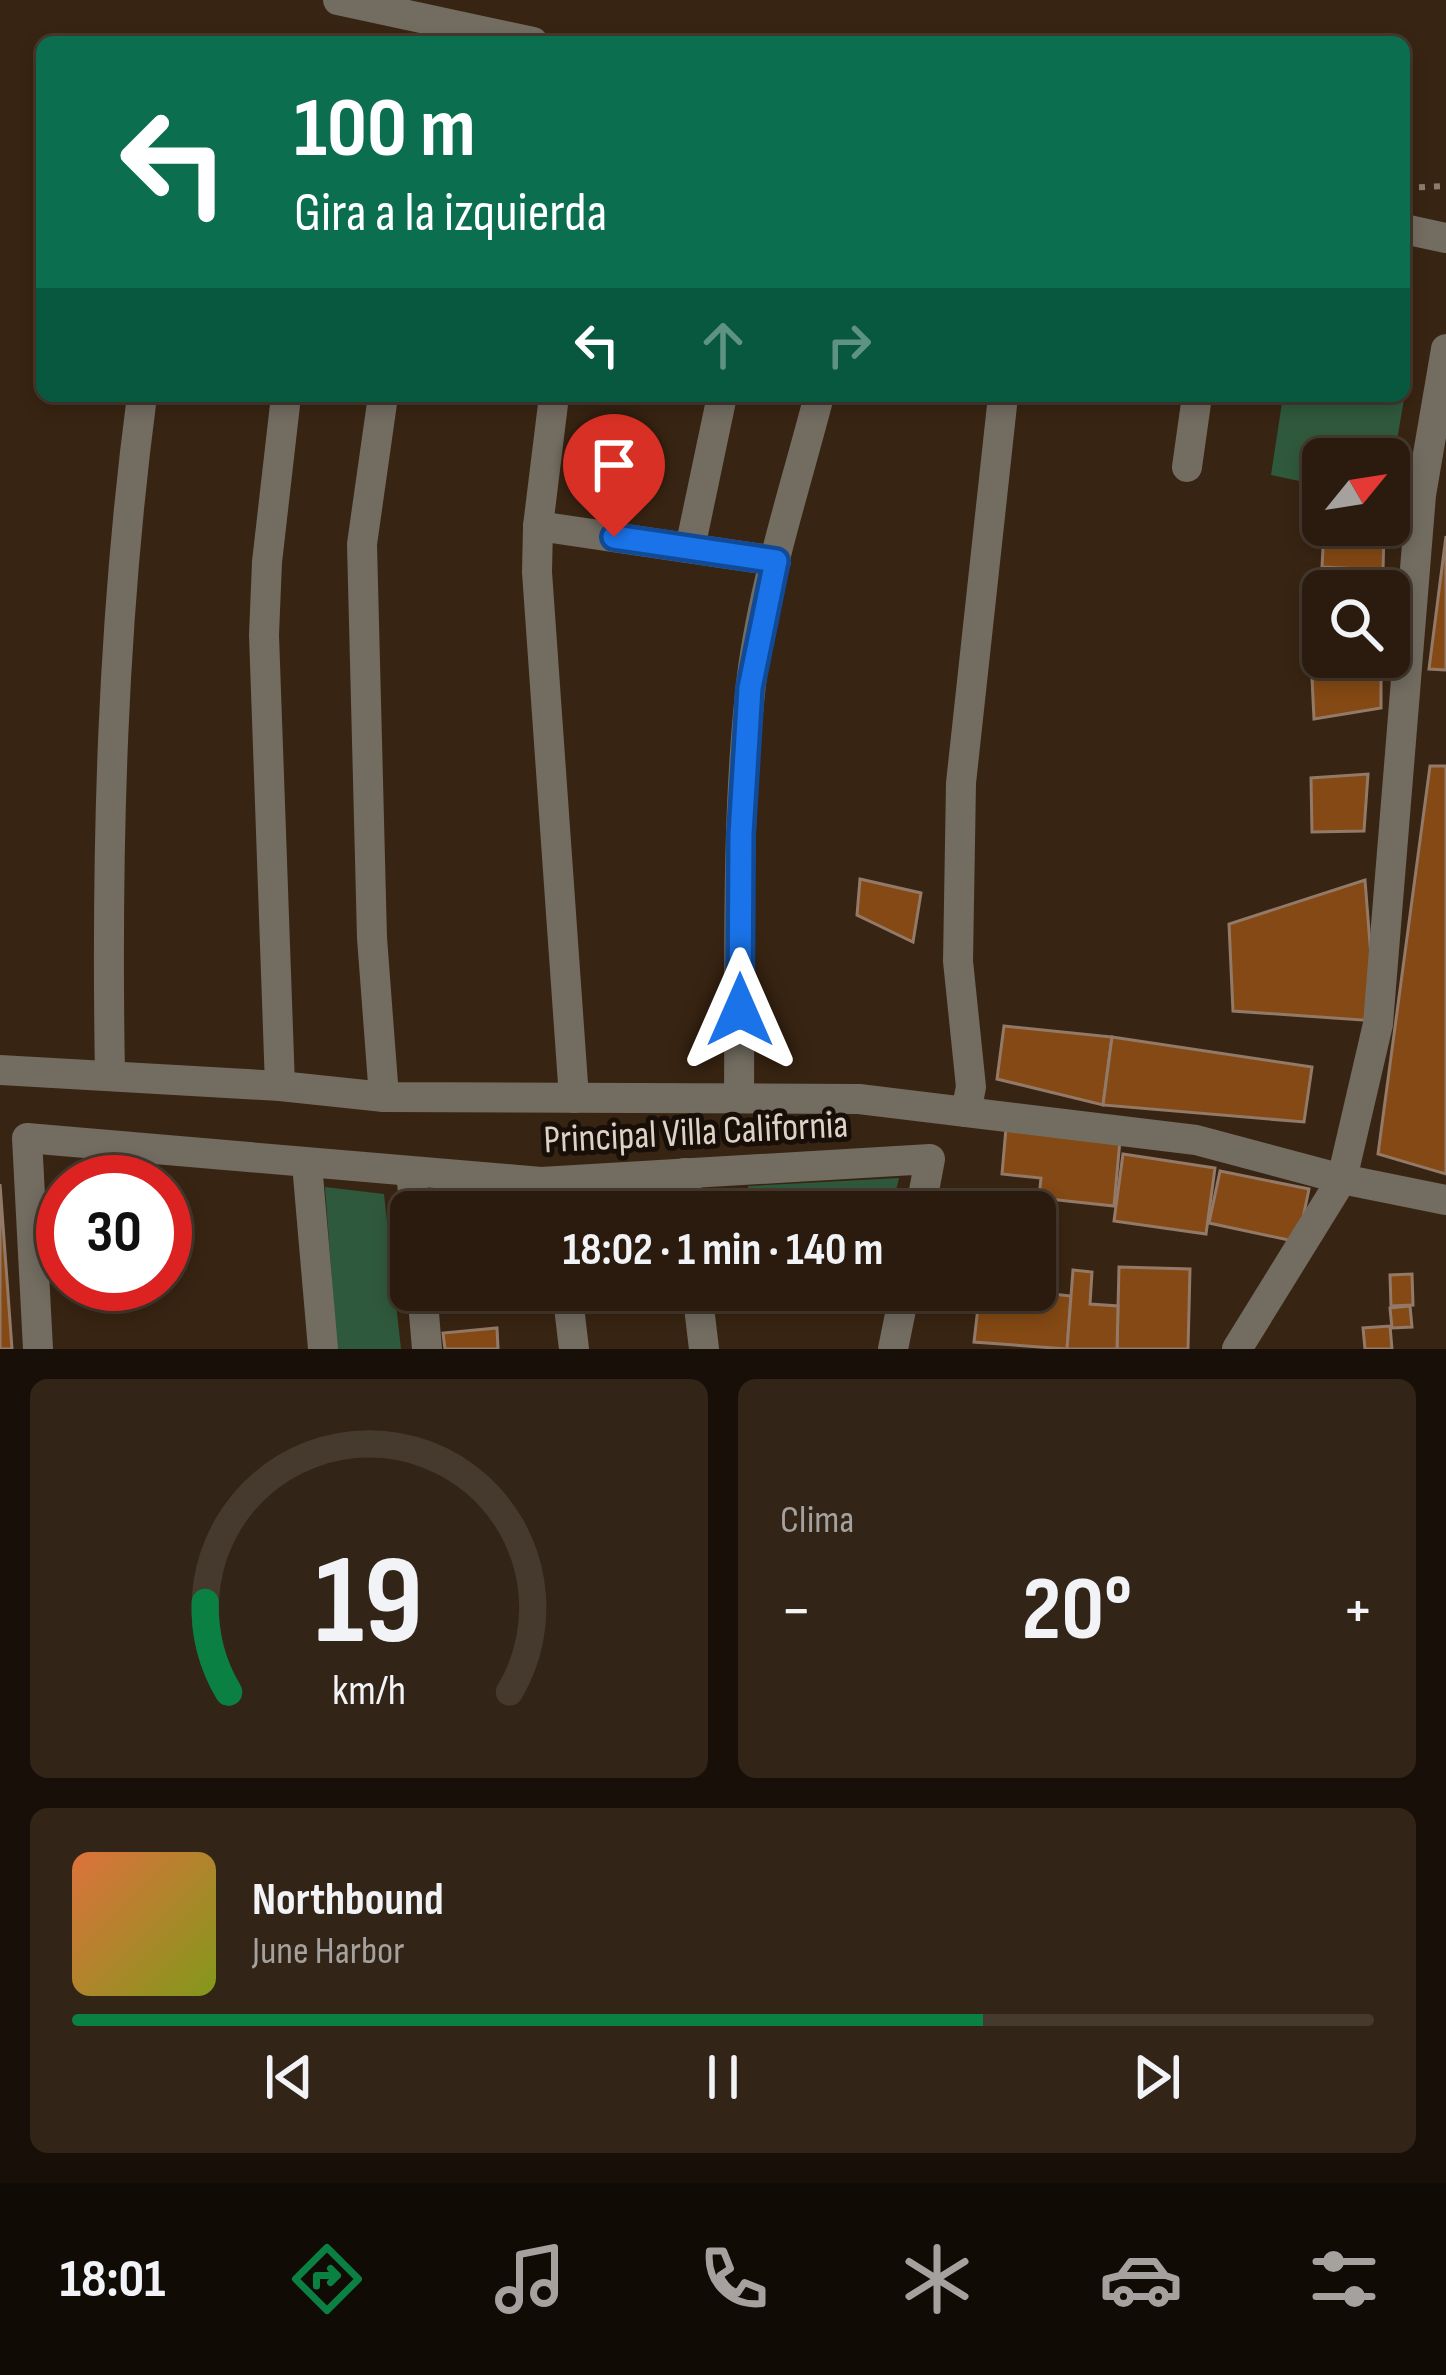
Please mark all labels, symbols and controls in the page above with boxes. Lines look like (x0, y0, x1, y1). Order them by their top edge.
text: 100 m (294, 79, 476, 180)
icon: left (96, 84, 252, 240)
text: Gira a la izquierda (294, 181, 607, 246)
icon: left (564, 312, 630, 378)
icon: ahead (690, 312, 756, 378)
icon: right (816, 312, 882, 378)
pin (563, 414, 665, 537)
icon: arrive (581, 432, 647, 498)
north arrow (1302, 438, 1410, 546)
map controls (1302, 438, 1410, 678)
button: search (1302, 570, 1410, 678)
position arrow (677, 947, 803, 1073)
street label: Principal Villa California (543, 1102, 849, 1164)
speed limit sign: 30 (36, 1155, 192, 1311)
text: 18:02 · 1 min · 140 m (563, 1223, 883, 1278)
text: Clima (780, 1497, 854, 1544)
text: 19 (315, 1529, 423, 1678)
text: 20° (1022, 1557, 1132, 1665)
text: − (780, 1572, 812, 1651)
text: + (1342, 1572, 1374, 1651)
text: km/h (332, 1664, 406, 1716)
text: Northbound (252, 1873, 444, 1928)
text: June Harbor (252, 1928, 404, 1975)
icon: previous (256, 2044, 322, 2110)
icon: pause (690, 2044, 756, 2110)
icon: next (1124, 2044, 1190, 2110)
icon: directions (285, 2237, 369, 2321)
icon: music (488, 2237, 572, 2321)
icon: phone (692, 2237, 776, 2321)
icon: climate (895, 2237, 979, 2321)
icon: car (1099, 2237, 1183, 2321)
icon: filters (1302, 2237, 1386, 2321)
text: 18:01 (60, 2247, 165, 2312)

